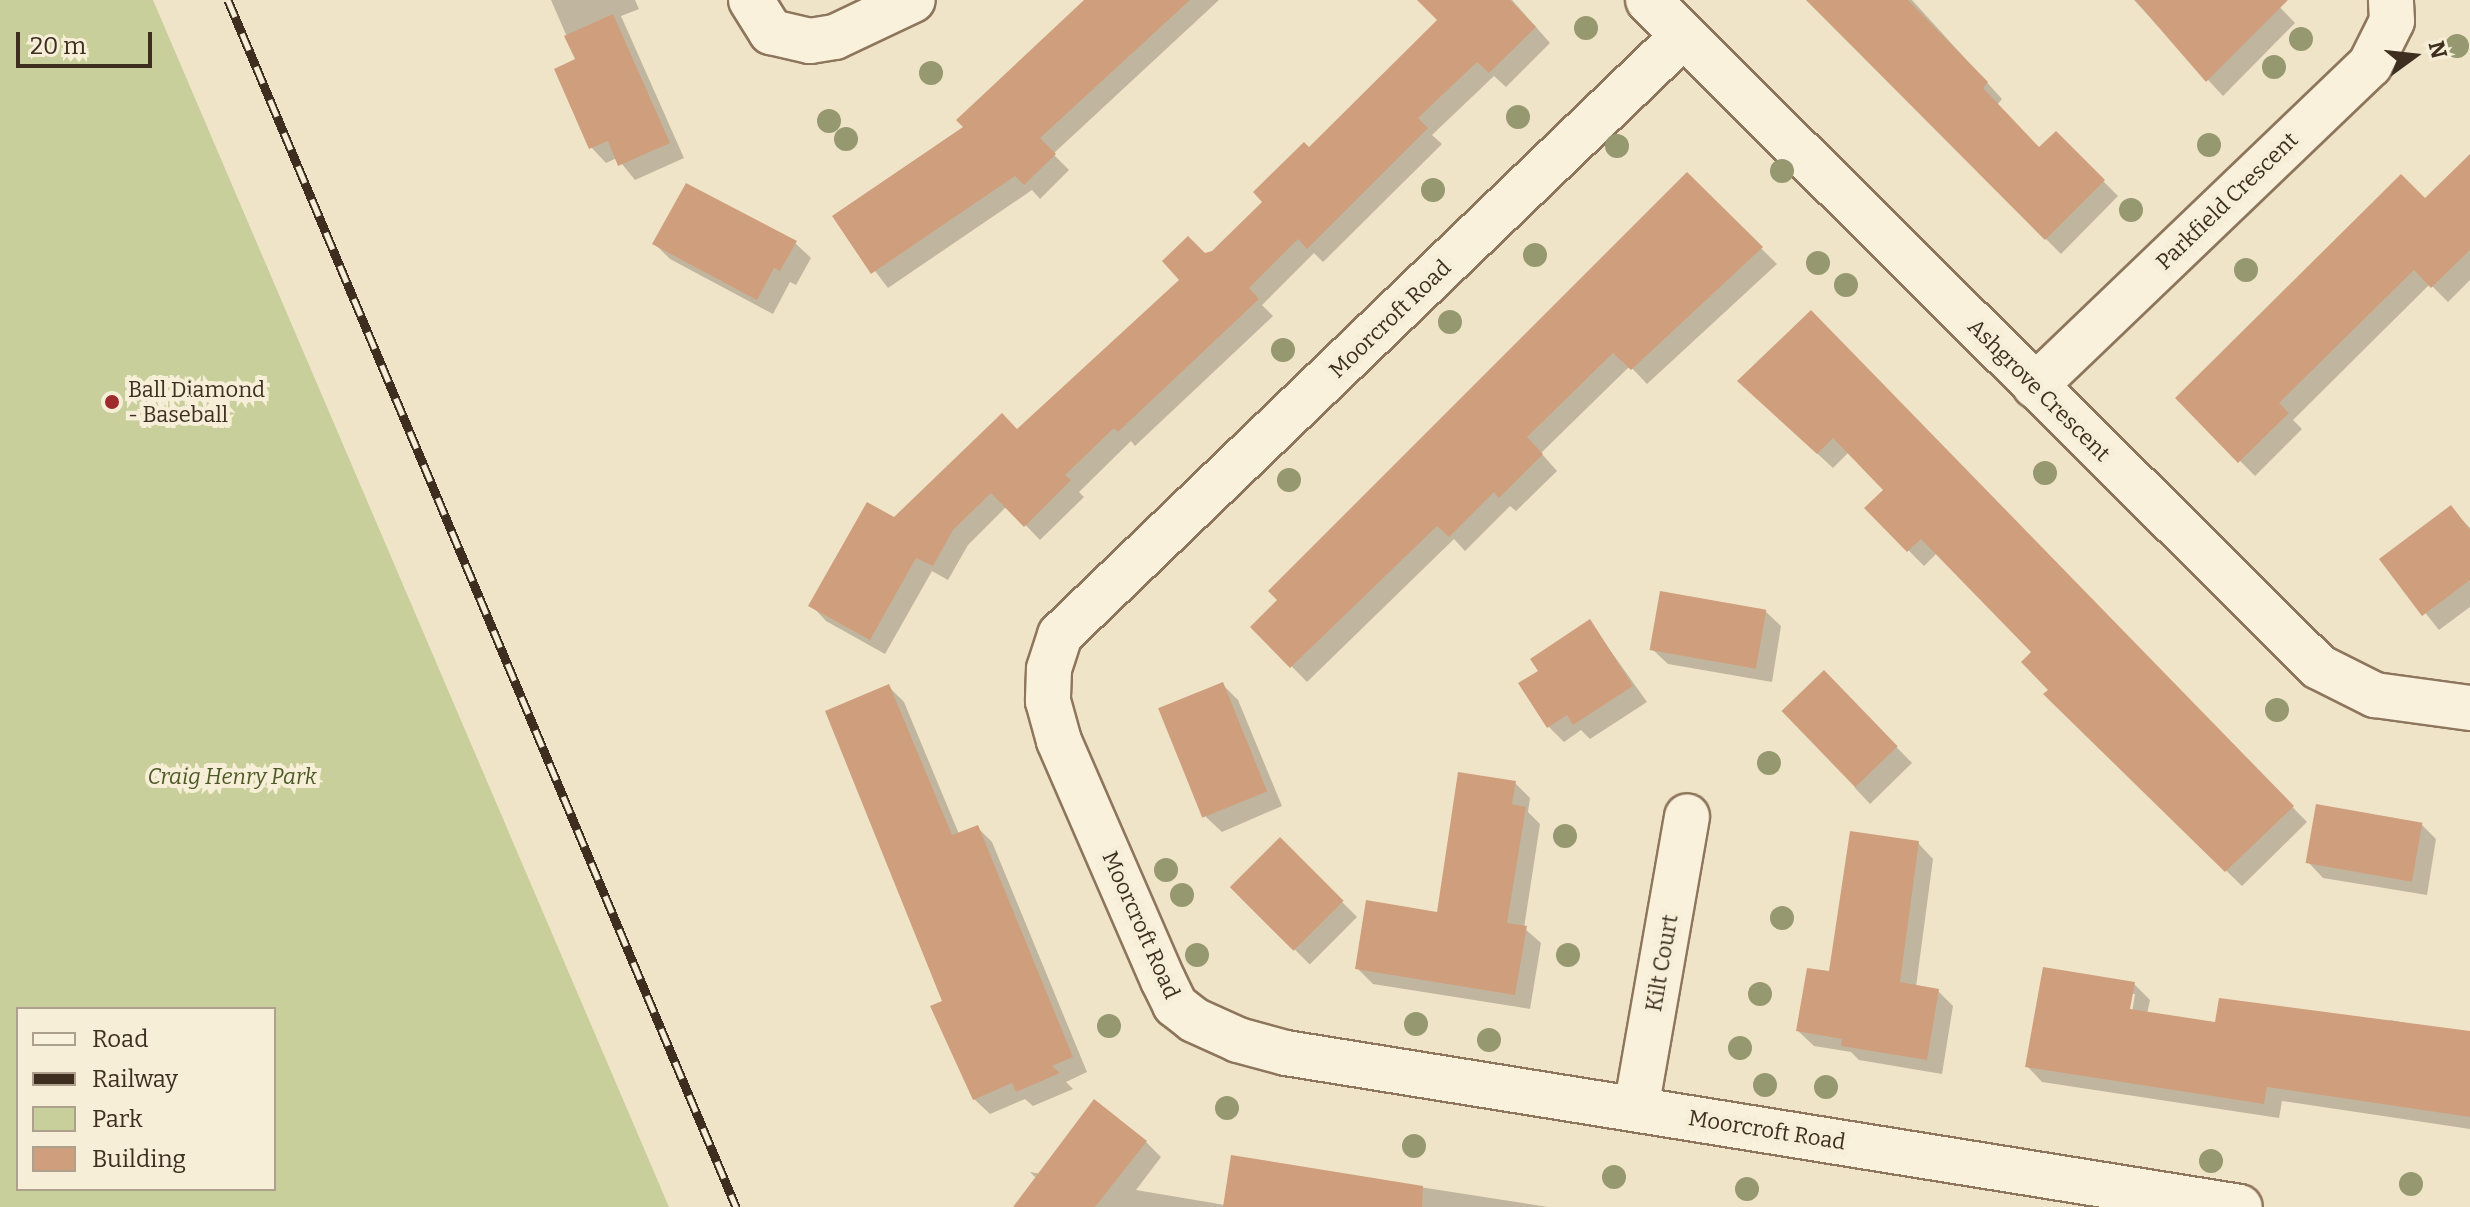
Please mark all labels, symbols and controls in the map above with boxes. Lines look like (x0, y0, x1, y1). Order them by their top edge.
scale bar (20, 16, 156, 66)
north arrow (2374, 16, 2454, 96)
text: 20 m (30, 32, 86, 60)
text: N (2422, 38, 2453, 61)
street label: Parkfield Crescent (2151, 127, 2303, 275)
street label: Moorcroft Road (1324, 254, 1456, 384)
street label: Ashgrove Crescent (1962, 313, 2116, 467)
place label: Ball Diamond - Baseball (128, 376, 265, 428)
marker: Ball Diamond - Baseball (103, 393, 121, 411)
park label: Craig Henry Park (147, 764, 317, 790)
street label: Moorcroft Road (1097, 847, 1185, 1003)
street label: Kilt Court (1640, 912, 1684, 1014)
legend (16, 1007, 276, 1191)
text: Road (92, 1025, 148, 1053)
text: Railway (92, 1065, 178, 1093)
text: Park (92, 1105, 143, 1133)
street label: Moorcroft Road (1687, 1105, 1847, 1155)
text: Building (92, 1145, 186, 1173)

